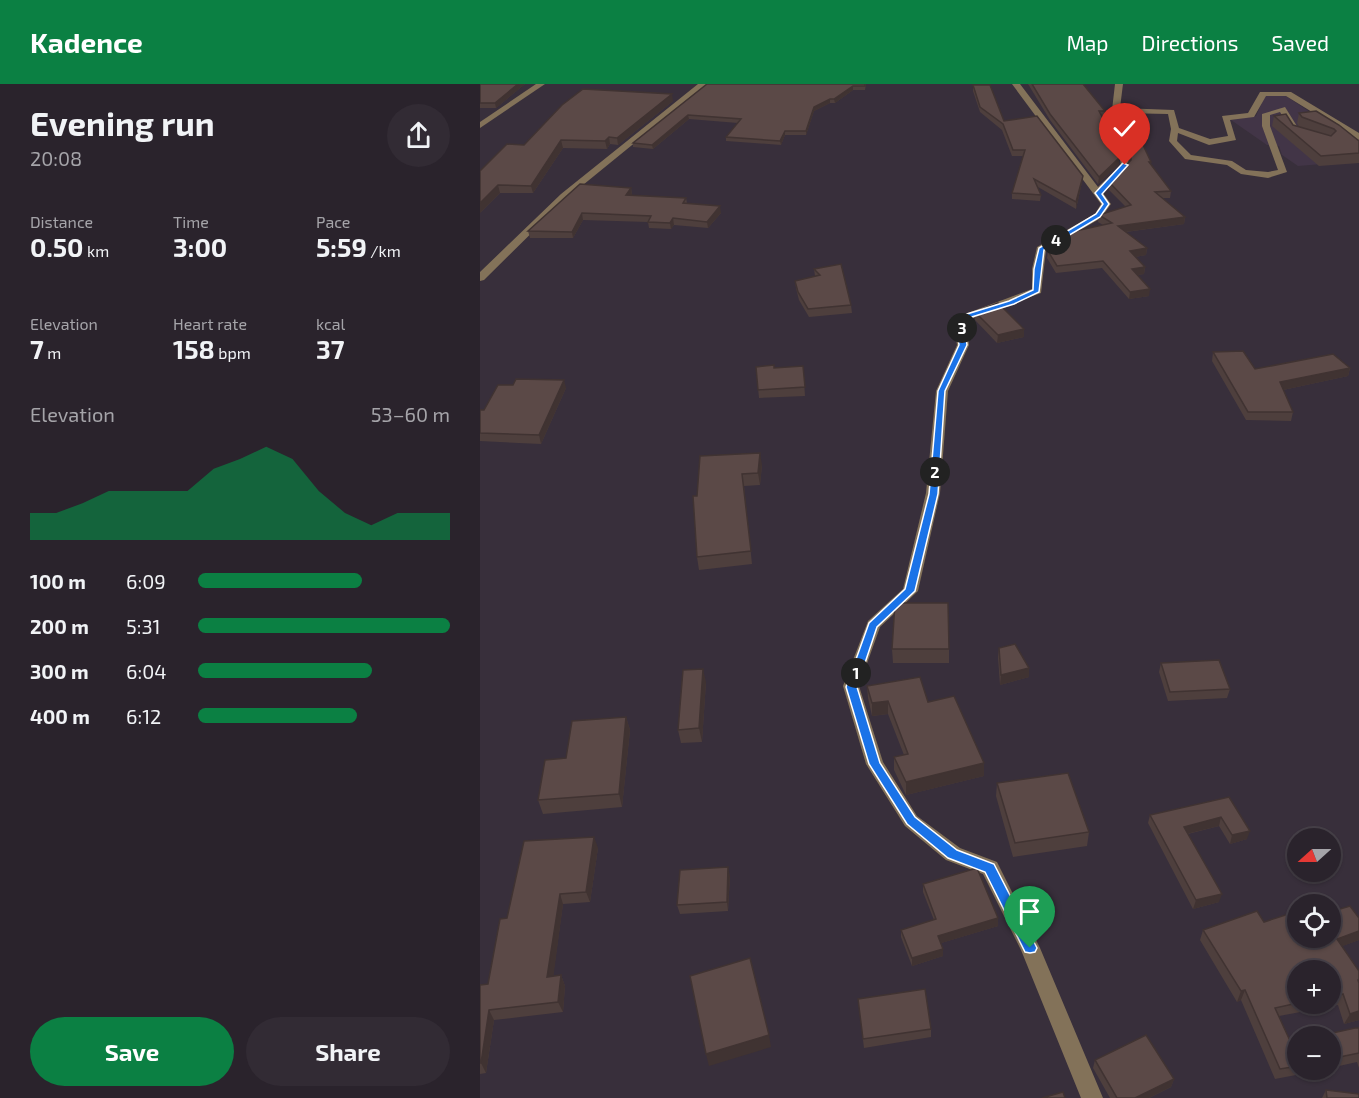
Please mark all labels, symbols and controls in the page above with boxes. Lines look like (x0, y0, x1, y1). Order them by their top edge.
text: Kadence (30, 25, 143, 59)
text: Map (1066, 30, 1109, 55)
text: Directions (1142, 30, 1238, 55)
text: Saved (1271, 30, 1329, 55)
text: Evening run (30, 103, 215, 143)
pin (1099, 103, 1150, 165)
button: share (387, 104, 450, 167)
icon: check (1108, 112, 1141, 145)
text: 20:08 (30, 146, 82, 170)
text: Distance (30, 212, 93, 231)
text: Time (173, 212, 209, 231)
text: Pace (316, 212, 350, 231)
pin: 4 (1041, 225, 1071, 255)
text: 4 (1051, 230, 1061, 249)
text: 0.50 (30, 231, 84, 262)
text: 3:00 (173, 231, 227, 262)
text: 5:59 (316, 231, 367, 262)
text: km (84, 241, 109, 260)
text: /km (367, 241, 401, 260)
pin: 3 (947, 313, 977, 343)
text: Elevation (30, 314, 98, 333)
text: Heart rate (173, 314, 247, 333)
text: kcal (316, 314, 345, 333)
text: 3 (957, 318, 967, 337)
text: 7 (30, 333, 44, 364)
text: 158 (173, 333, 215, 364)
text: 37 (316, 333, 344, 364)
text: m (44, 343, 61, 362)
text: bpm (215, 343, 251, 362)
text: Elevation (30, 402, 115, 426)
text: 53–60 m (371, 402, 450, 426)
pin: 2 (920, 457, 950, 487)
text: 2 (930, 462, 940, 481)
text: 100 m (30, 569, 86, 593)
text: 6:09 (126, 569, 166, 593)
text: 200 m (30, 614, 89, 638)
text: 5:31 (126, 614, 161, 638)
pin: 1 (841, 658, 871, 688)
text: 300 m (30, 659, 89, 683)
text: 6:04 (126, 659, 167, 683)
text: 1 (853, 663, 859, 682)
text: 400 m (30, 704, 90, 728)
text: 6:12 (126, 704, 161, 728)
north arrow (1287, 828, 1341, 882)
map controls (1287, 828, 1341, 1080)
pin (1004, 886, 1055, 948)
button: locate (1287, 894, 1341, 948)
icon: arrive (1013, 895, 1046, 928)
button: + (1287, 960, 1341, 1014)
button: Save (30, 1017, 234, 1086)
button: Share (246, 1017, 450, 1086)
button: − (1287, 1026, 1341, 1080)

